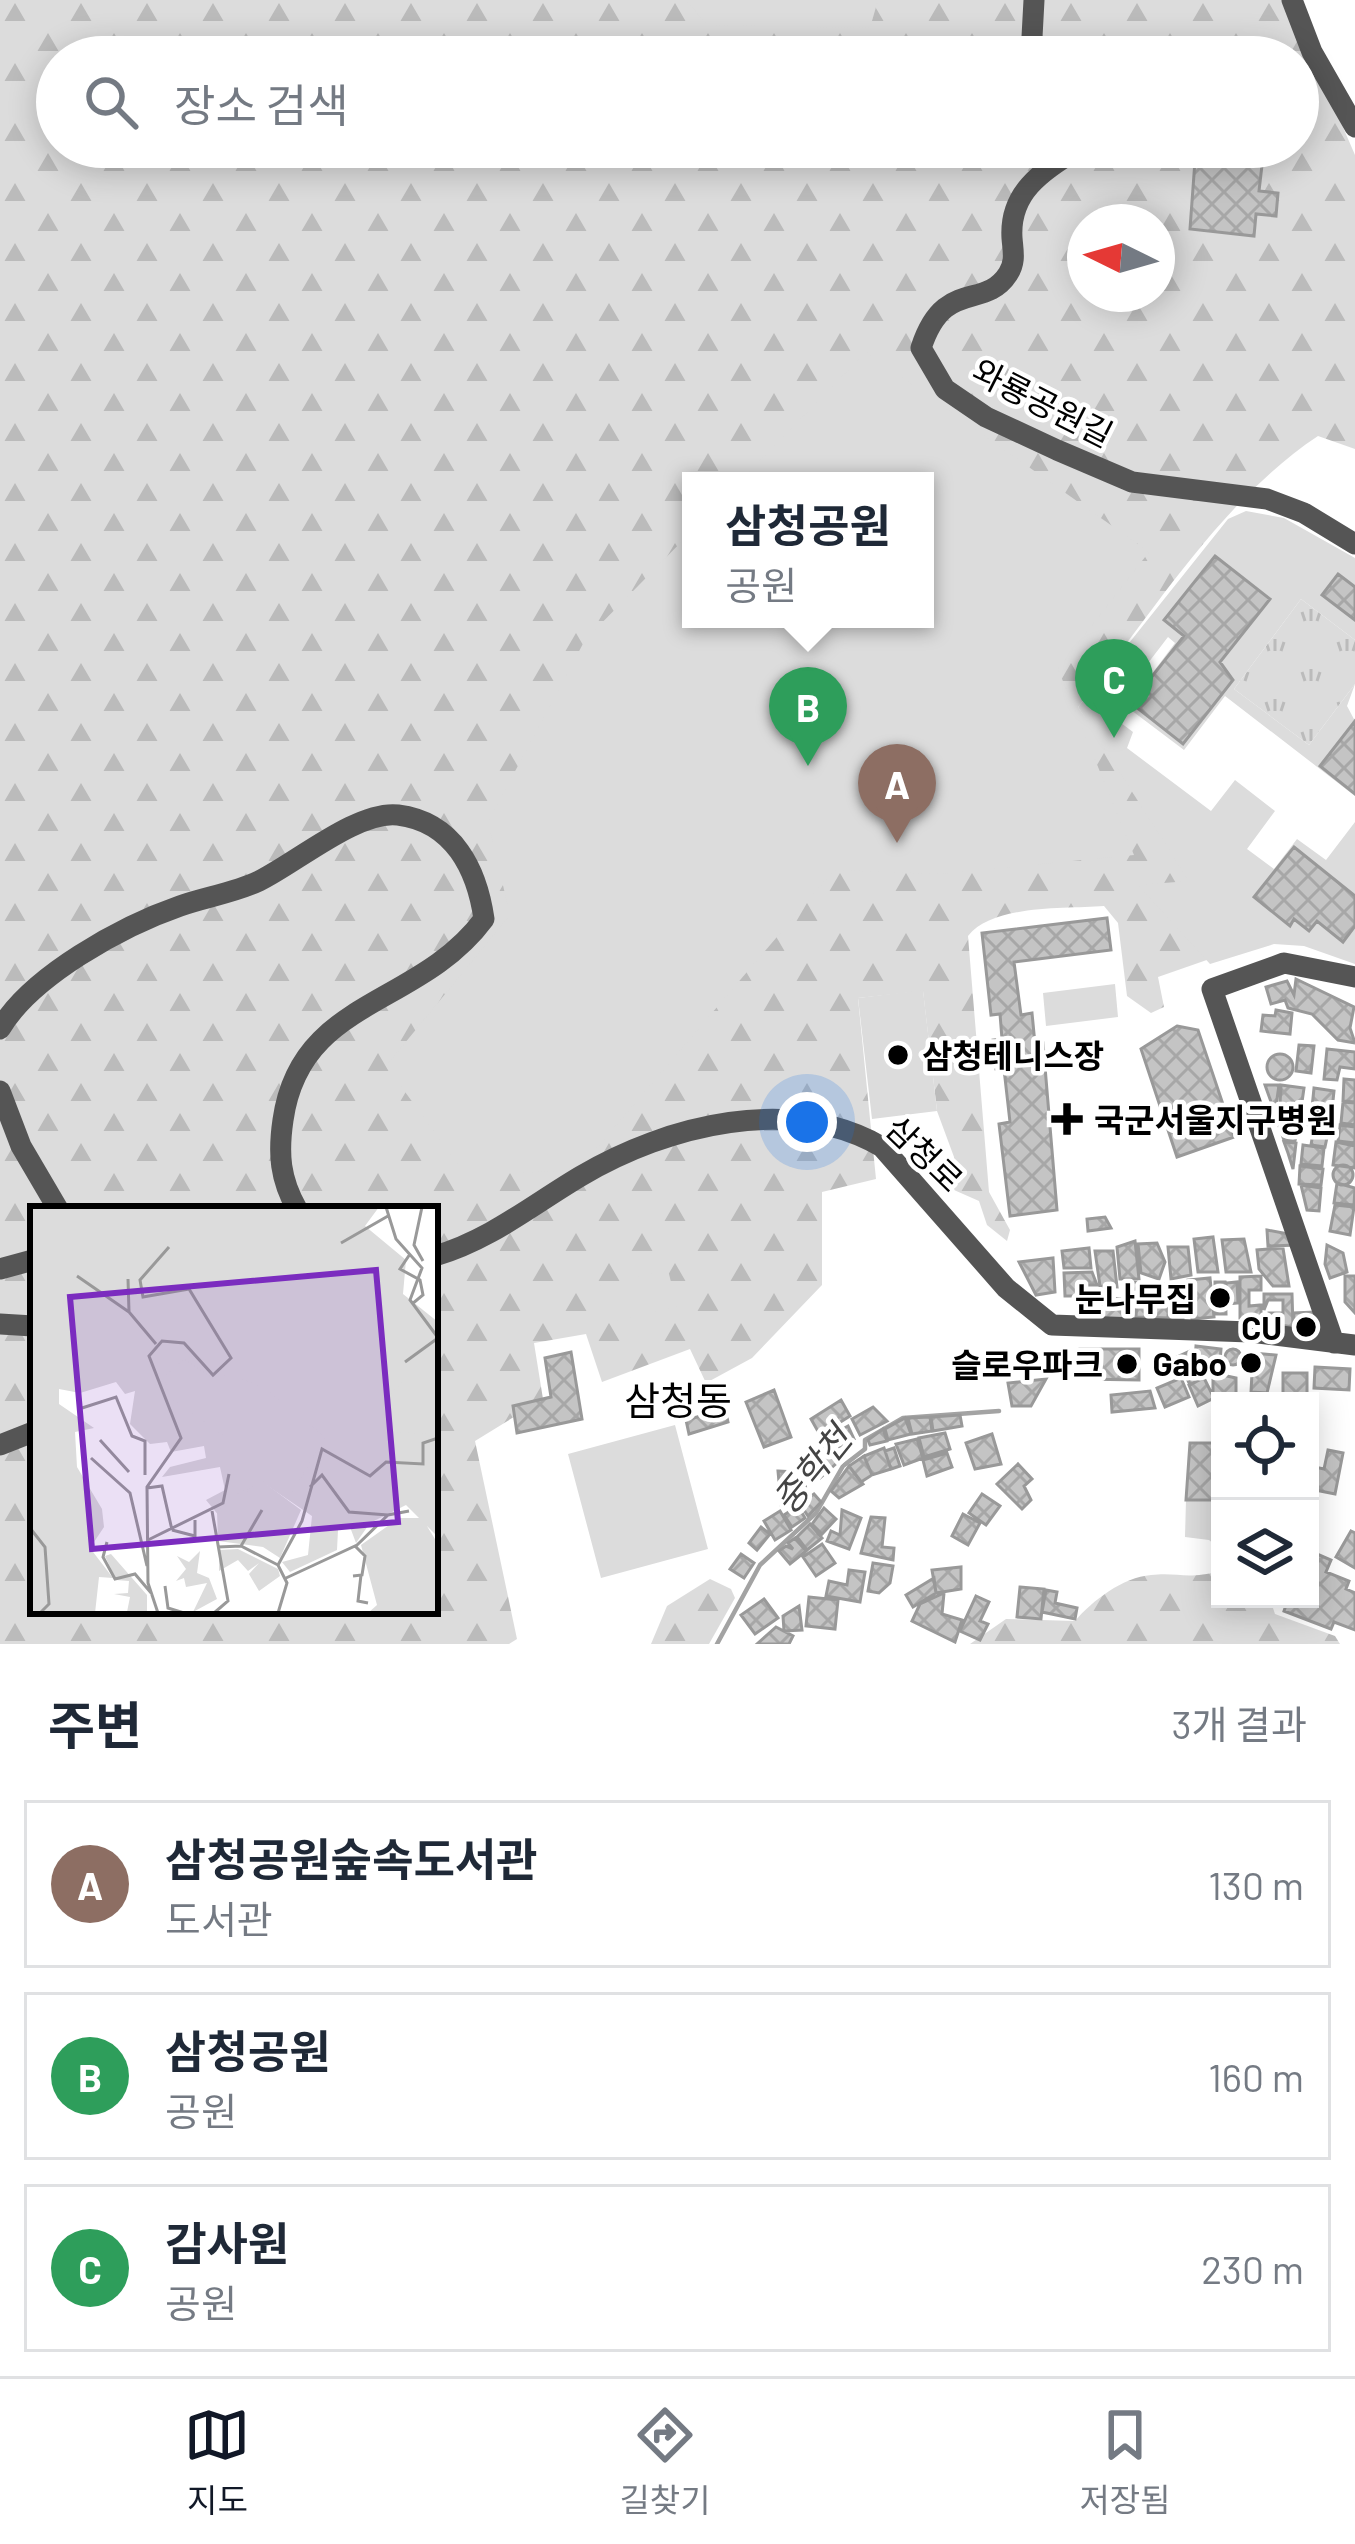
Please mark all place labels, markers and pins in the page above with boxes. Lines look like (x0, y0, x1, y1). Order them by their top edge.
pin: C (1075, 639, 1153, 738)
pin: B (769, 667, 847, 766)
pin: A (858, 744, 936, 843)
place label: 삼청테니스장 (922, 1035, 1104, 1075)
marker: 삼청테니스장 (885, 1042, 911, 1068)
place label: 국군서울지구병원 (1094, 1099, 1337, 1139)
marker: 국군서울지구병원 (1051, 1103, 1083, 1135)
place label: 눈나무집 (1075, 1278, 1196, 1318)
marker: 눈나무집 (1207, 1285, 1233, 1311)
place label: CU (1241, 1307, 1282, 1347)
marker: CU (1293, 1314, 1319, 1340)
place label: Gabo (1153, 1343, 1227, 1383)
place label: 슬로우파크 (951, 1344, 1103, 1384)
marker: Gabo (1238, 1350, 1264, 1376)
marker: 슬로우파크 (1114, 1351, 1140, 1377)

